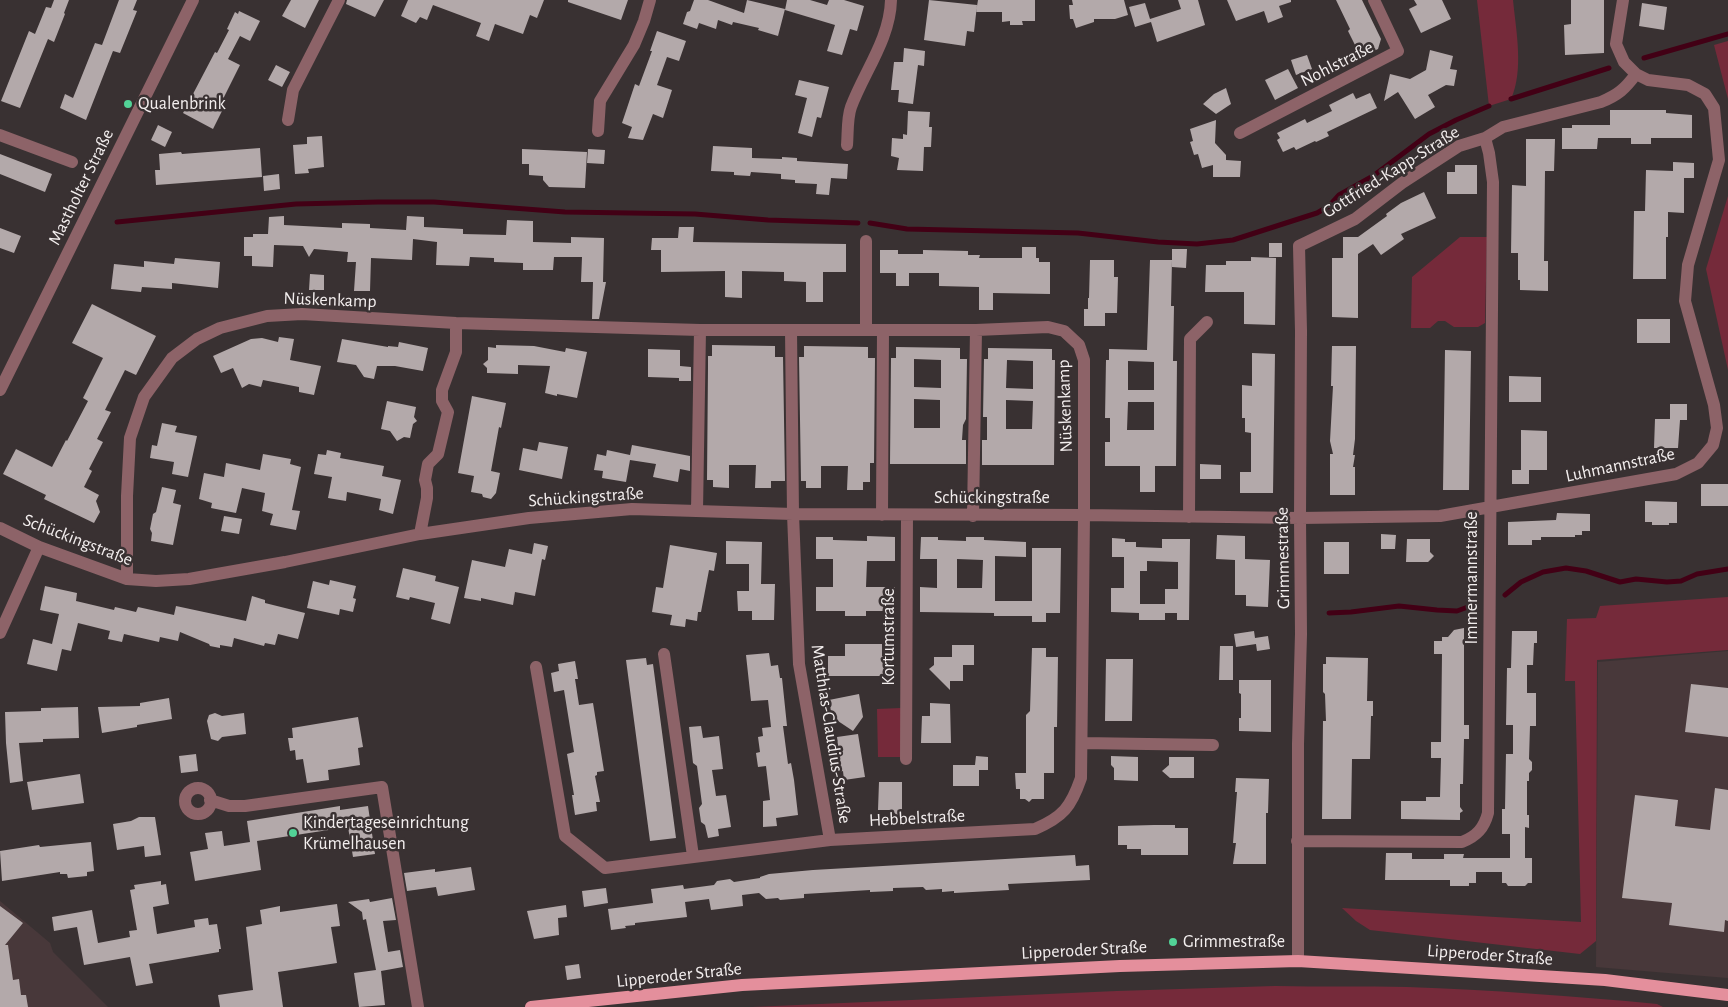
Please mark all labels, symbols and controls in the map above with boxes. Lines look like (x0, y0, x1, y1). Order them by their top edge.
street label: Nohlstraße (1297, 36, 1377, 92)
place label: Qualenbrink (138, 93, 226, 115)
marker: Qualenbrink (122, 98, 134, 110)
street label: Gottfried-Kapp-Straße (1319, 121, 1463, 223)
street label: Mastholter Straße (44, 125, 118, 249)
street label: Nüskenkamp (283, 288, 377, 312)
street label: Nüskenkamp (1053, 359, 1077, 453)
street label: Luhmannstraße (1563, 443, 1677, 487)
street label: Schückingstraße (528, 482, 644, 512)
street label: Schückingstraße (934, 487, 1050, 509)
street label: Grimmestraße (1271, 507, 1295, 609)
street label: Schückingstraße (20, 509, 136, 571)
street label: Immermannstraße (1461, 512, 1483, 644)
street label: Kortumstraße (878, 588, 900, 686)
street label: Matthias-Claudius-Straße (806, 643, 856, 825)
street label: Hebbelstraße (868, 805, 966, 831)
place label: Kindertageseinrichtung Krümelhausen (303, 812, 469, 854)
marker: Kindertageseinrichtung Krümelhausen (287, 827, 299, 839)
place label: Grimmestraße (1183, 931, 1285, 953)
street label: Lipperoder Straße (1021, 936, 1147, 964)
marker: Grimmestraße (1167, 936, 1179, 948)
street label: Lipperoder Straße (1426, 940, 1554, 970)
street label: Lipperoder Straße (615, 958, 743, 992)

